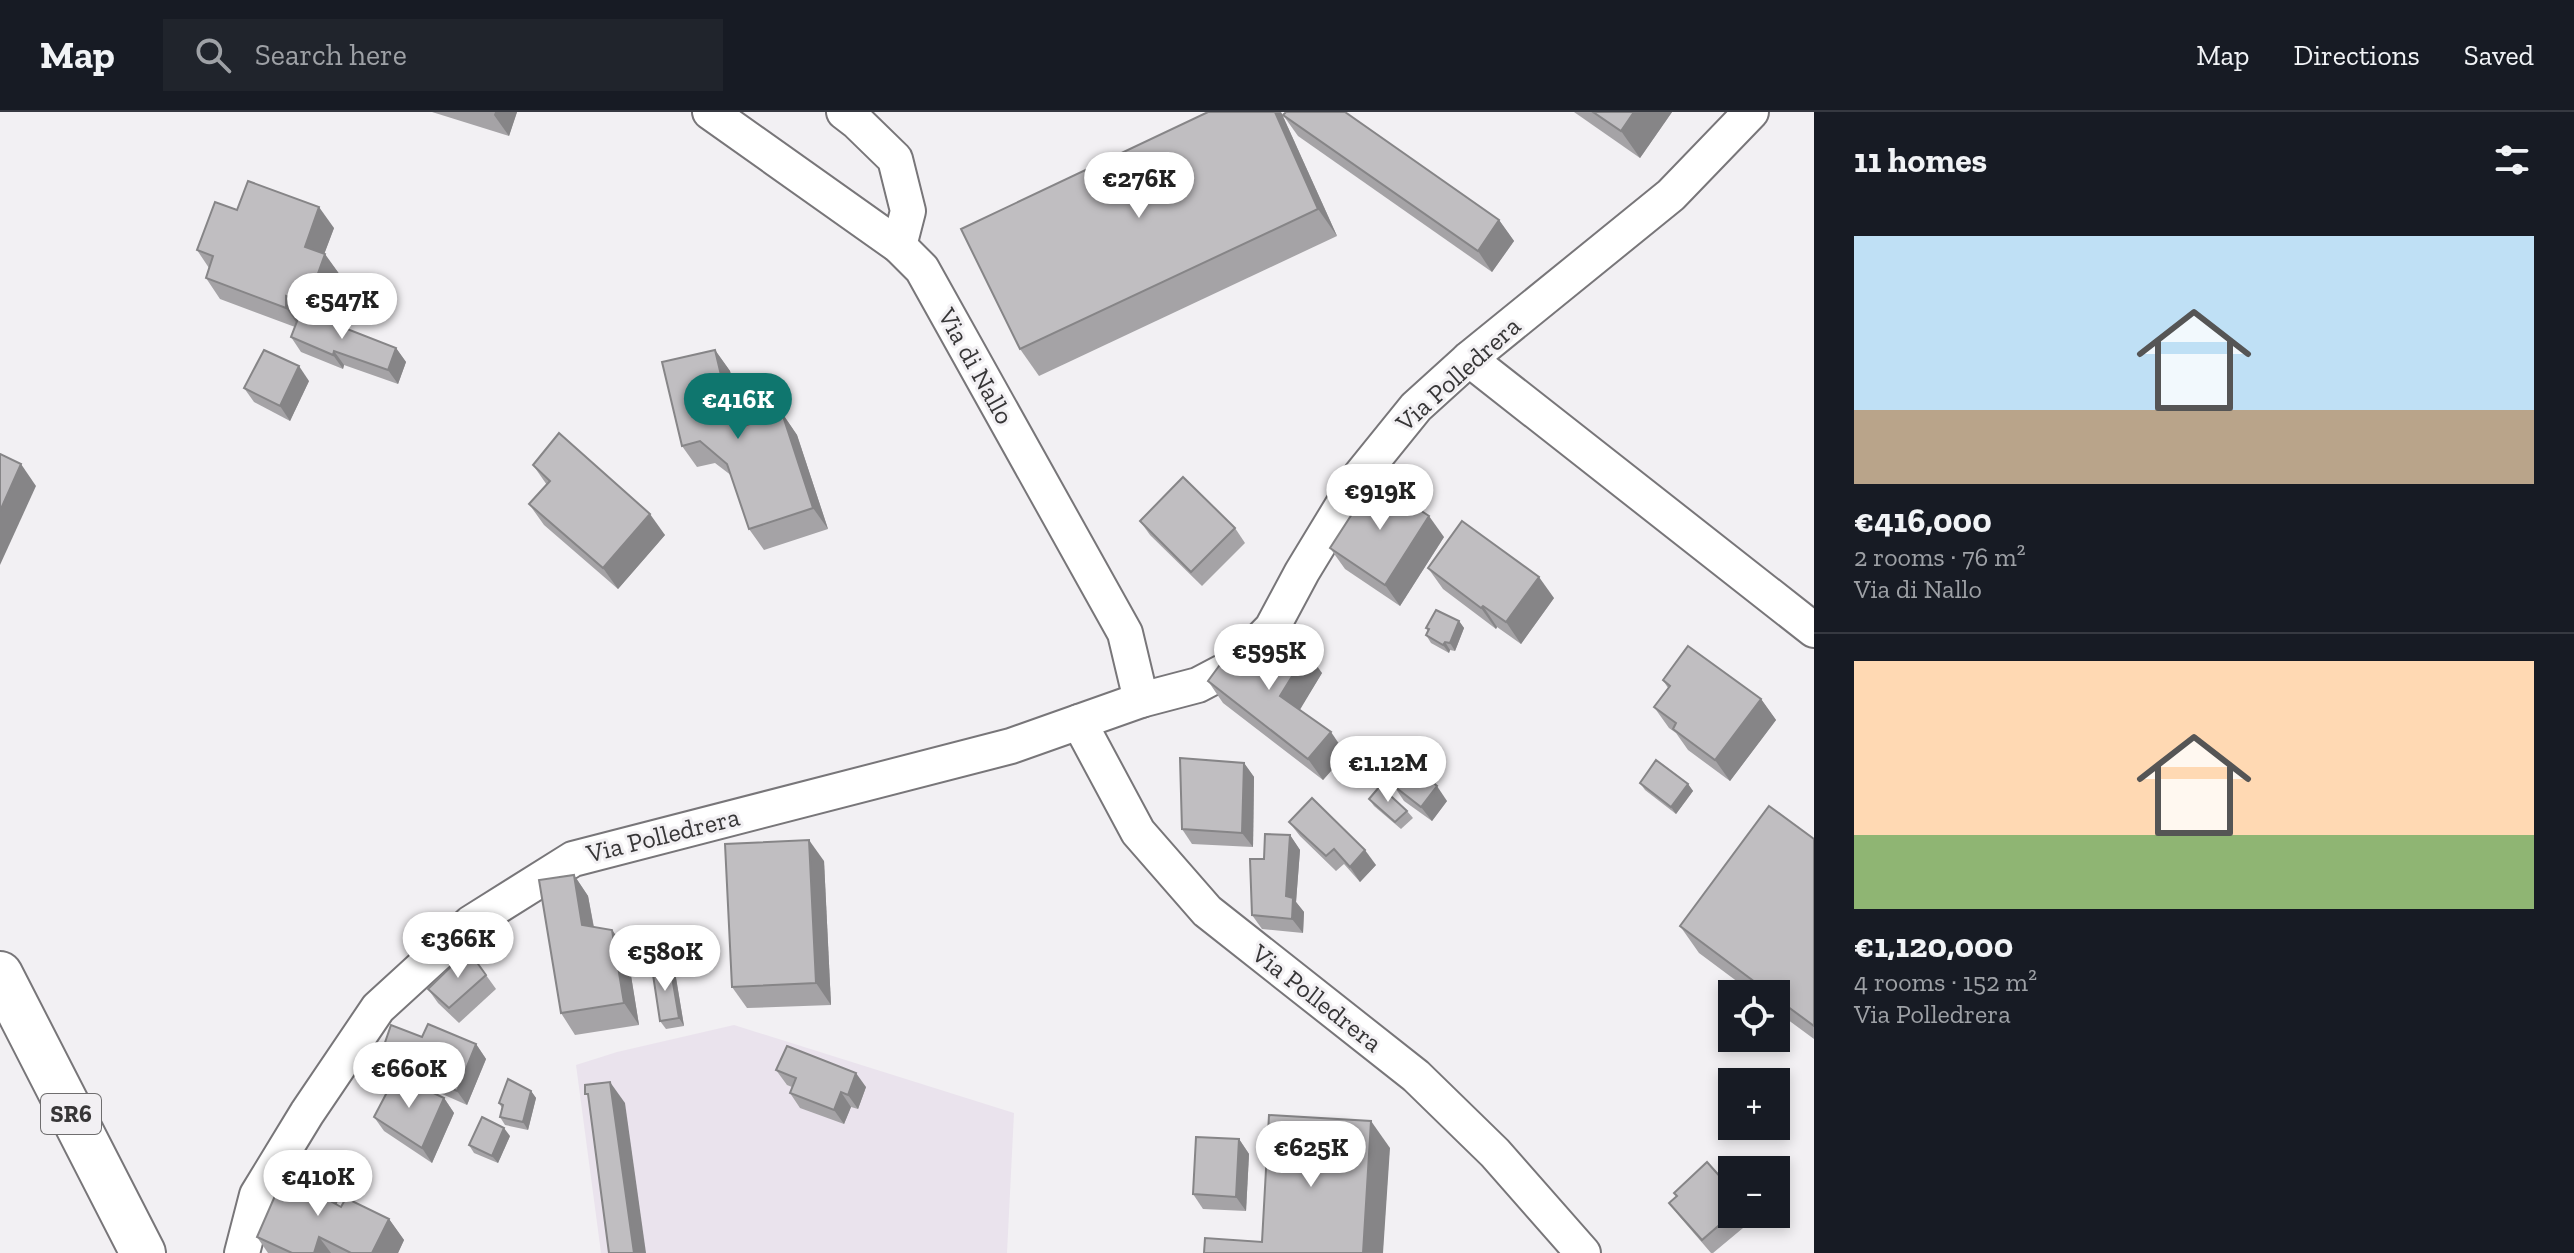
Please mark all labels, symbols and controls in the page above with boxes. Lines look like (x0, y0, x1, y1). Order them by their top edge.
search box (163, 19, 723, 91)
text: Map (40, 32, 115, 78)
icon: search (191, 33, 235, 77)
text: Search here (255, 37, 407, 73)
text: Map (2196, 39, 2249, 72)
text: Directions (2293, 39, 2420, 72)
text: Saved (2464, 39, 2534, 72)
icon: filters (2490, 138, 2534, 182)
text: 11 homes (1854, 140, 1987, 181)
pin: €276K (1083, 152, 1195, 220)
text: €276K (1102, 162, 1176, 194)
pin: €547K (286, 273, 398, 341)
text: €547K (305, 283, 379, 315)
icon: home (2122, 288, 2266, 432)
street label: Via di Nallo (931, 301, 1021, 430)
street label: Via Polledrera (1388, 309, 1527, 439)
pin: €416K (682, 373, 794, 441)
text: €416K (702, 383, 774, 415)
pin: €919K (1324, 464, 1436, 532)
text: €919K (1344, 474, 1416, 506)
text: €416,000 (1854, 500, 1992, 541)
text: 2 rooms · 76 m² (1854, 541, 2026, 573)
text: Via di Nallo (1854, 573, 1982, 605)
pin: €595K (1213, 624, 1325, 692)
text: €595K (1232, 634, 1306, 666)
icon: home (2122, 713, 2266, 857)
pin: €1.12M (1323, 736, 1453, 804)
text: €1.12M (1348, 746, 1428, 778)
street label: Via Polledrera (582, 800, 743, 870)
pin: €366K (402, 912, 514, 980)
text: €366K (421, 922, 495, 954)
pin: €580K (609, 925, 721, 993)
text: €1,120,000 (1854, 925, 2013, 966)
text: €580K (627, 935, 703, 967)
street label: Via Polledrera (1245, 937, 1389, 1059)
text: 4 rooms · 152 m² (1854, 966, 2037, 998)
map controls (1718, 980, 1790, 1228)
button: locate (1718, 980, 1790, 1052)
text: Via Polledrera (1854, 998, 2011, 1030)
pin: €660K (353, 1042, 465, 1110)
text: €660K (371, 1052, 447, 1084)
button: + (1718, 1068, 1790, 1140)
road number: SR6 (41, 1094, 101, 1134)
pin: €625K (1255, 1121, 1367, 1189)
text: €625K (1274, 1131, 1348, 1163)
pin: €410K (262, 1150, 374, 1218)
button: − (1718, 1156, 1790, 1228)
text: €410K (281, 1160, 355, 1192)

